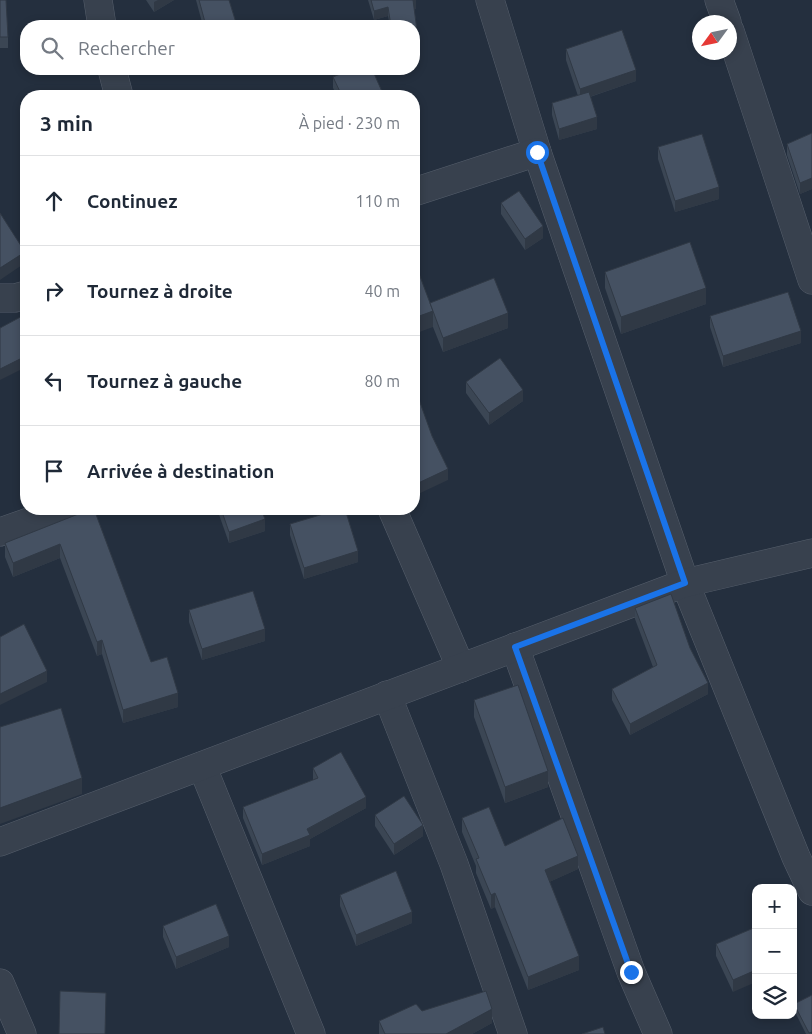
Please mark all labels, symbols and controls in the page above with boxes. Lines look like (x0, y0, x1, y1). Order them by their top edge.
north arrow (692, 15, 737, 60)
search box (20, 20, 420, 75)
icon: search (38, 34, 66, 62)
text: Rechercher (78, 37, 175, 59)
text: 3 min (40, 111, 93, 135)
text: À pied · 230 m (299, 114, 400, 132)
route start (526, 141, 549, 164)
icon: ahead (40, 187, 68, 215)
text: Continuez (87, 190, 177, 212)
text: 110 m (355, 192, 400, 210)
icon: right (40, 277, 68, 305)
text: Tournez à droite (87, 280, 233, 302)
text: 40 m (364, 282, 400, 300)
icon: left (40, 367, 68, 395)
text: Tournez à gauche (87, 370, 242, 392)
text: 80 m (364, 372, 400, 390)
icon: arrive (40, 457, 68, 485)
text: Arrivée à destination (87, 460, 274, 482)
map controls (752, 884, 797, 1019)
button: + (752, 884, 797, 929)
button: − (752, 929, 797, 974)
route end (620, 961, 643, 984)
button: layers (752, 974, 797, 1019)

